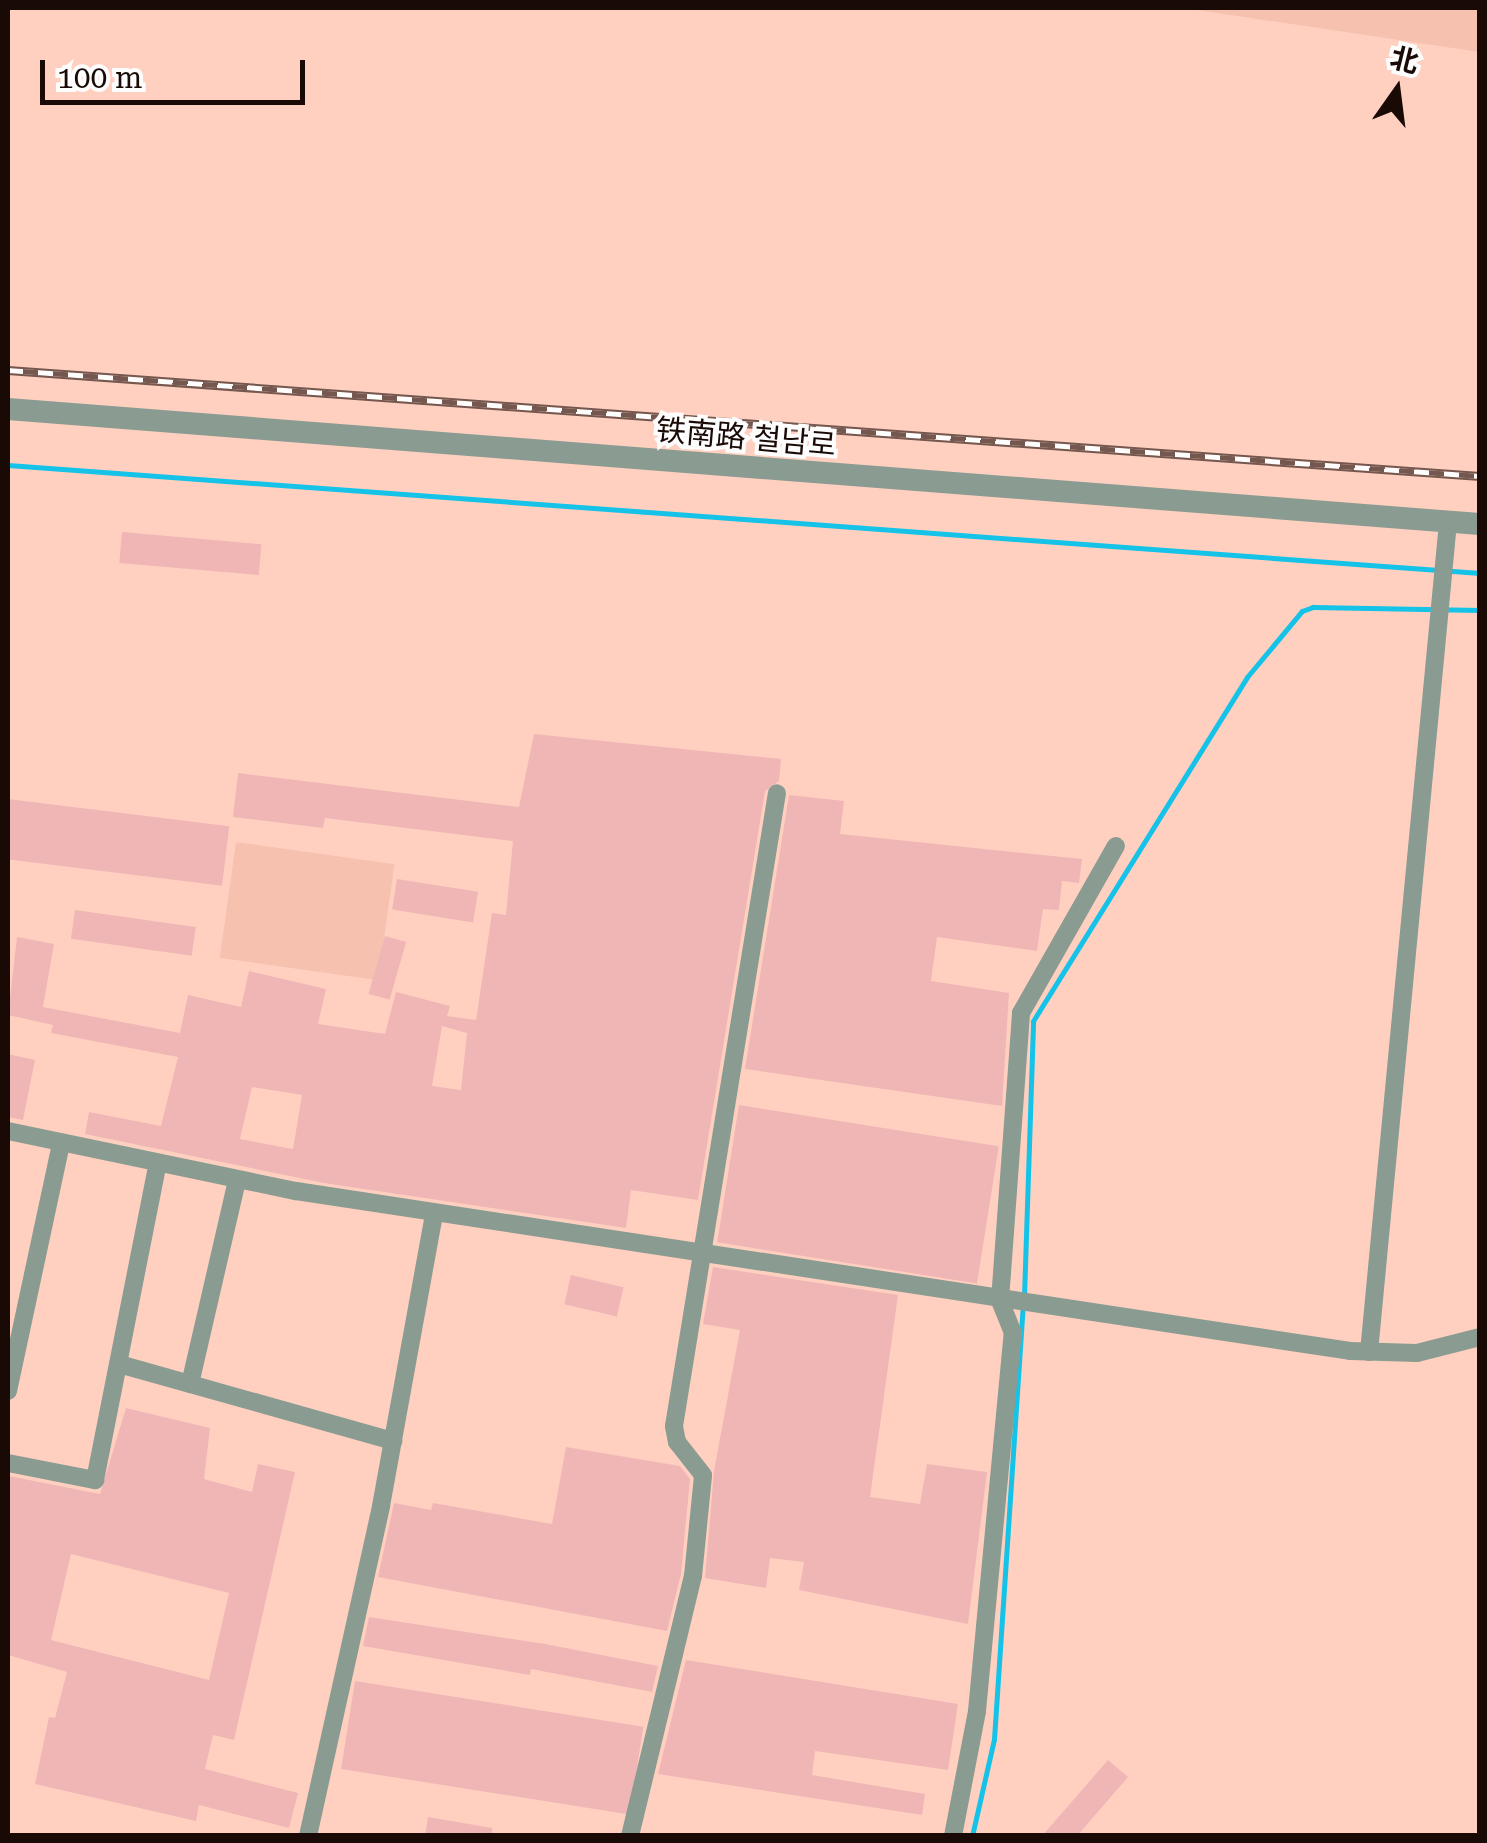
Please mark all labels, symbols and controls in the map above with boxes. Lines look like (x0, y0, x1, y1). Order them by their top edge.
scale bar (45, 40, 310, 102)
north arrow (1347, 40, 1447, 140)
text: 北 (1387, 41, 1422, 80)
text: 100 m (57, 60, 142, 95)
street label: 铁南路 철남로 (655, 412, 837, 464)

